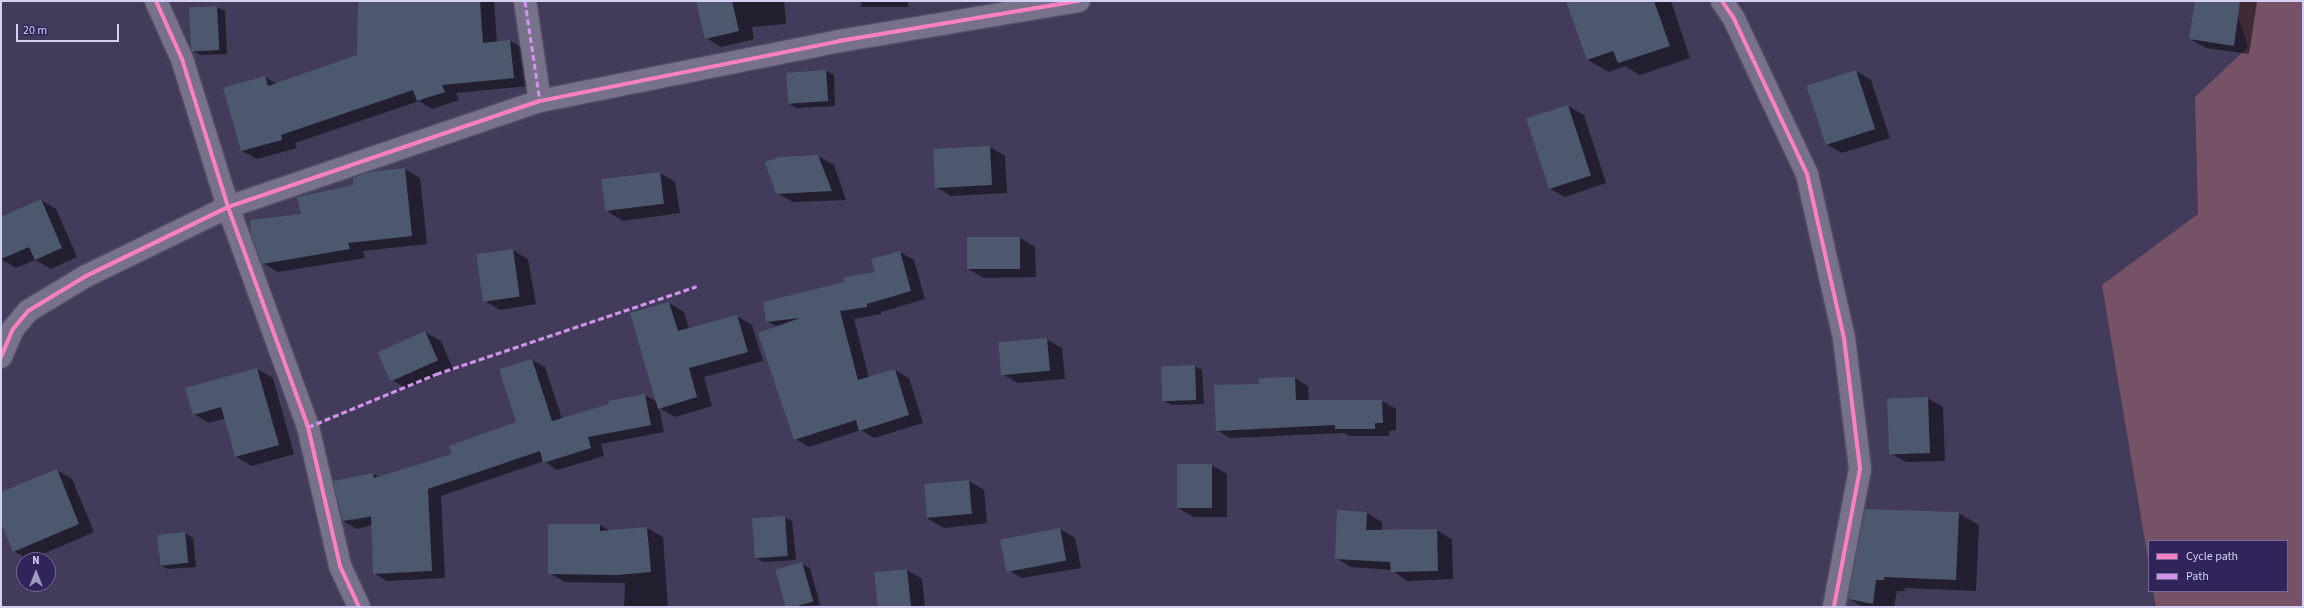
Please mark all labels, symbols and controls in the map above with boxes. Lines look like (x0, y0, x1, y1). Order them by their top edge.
scale bar (18, 16, 121, 42)
text: 20 m (23, 22, 47, 39)
legend (2148, 540, 2288, 592)
text: Cycle path (2186, 548, 2238, 565)
north arrow (16, 552, 56, 592)
text: N (32, 553, 40, 568)
text: Path (2186, 568, 2209, 585)

